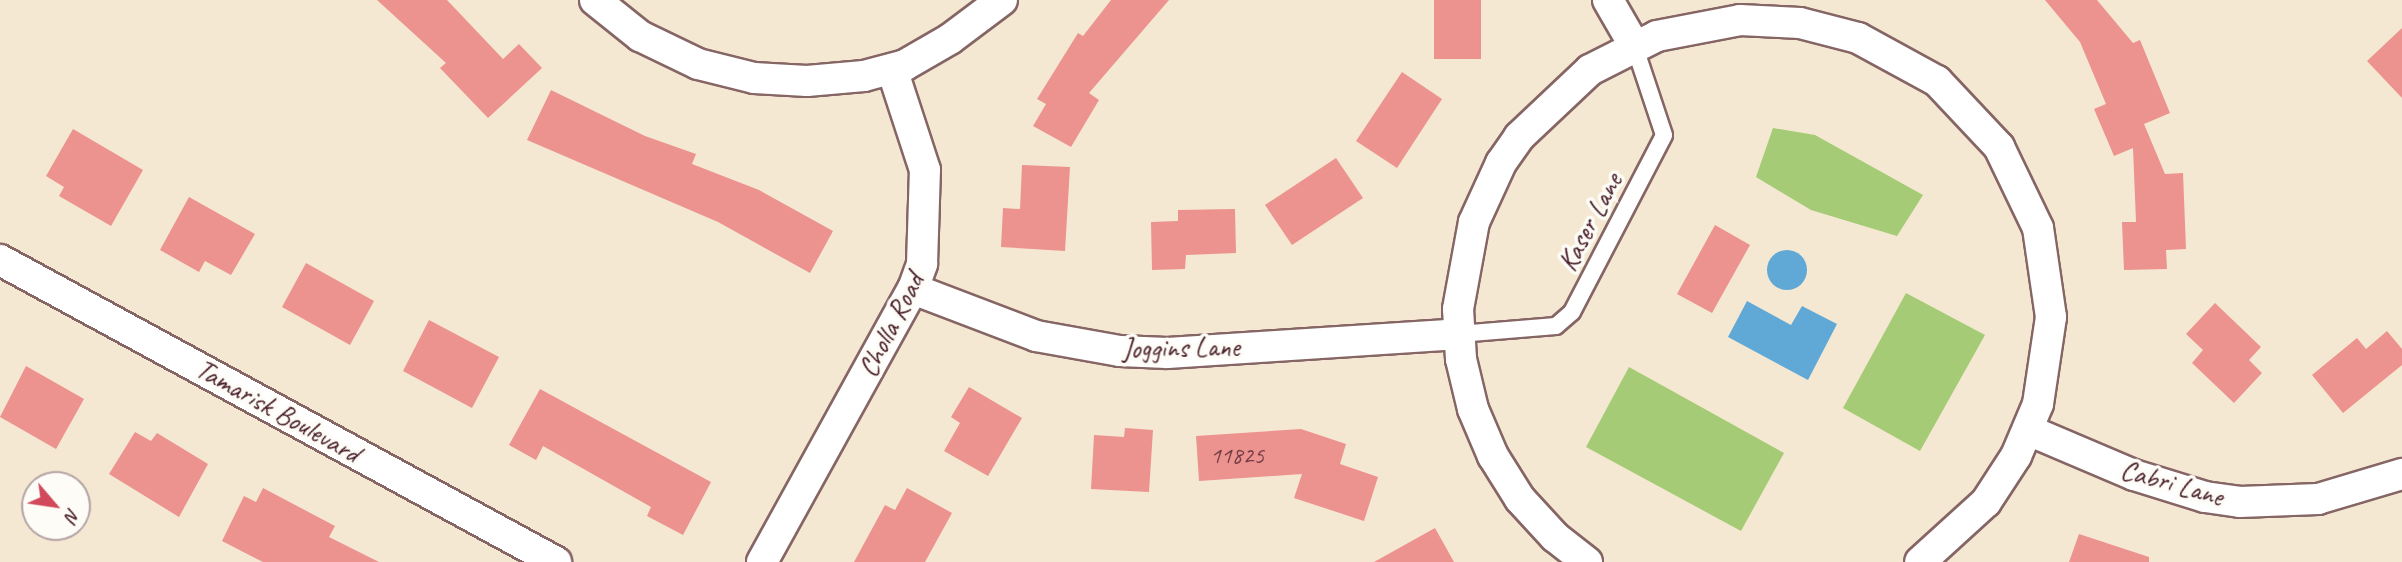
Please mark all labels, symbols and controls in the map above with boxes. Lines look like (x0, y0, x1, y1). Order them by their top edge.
street label: Kaser Lane (1550, 167, 1630, 277)
street label: Cholla Road (851, 268, 931, 382)
street label: Joggins Lane (1122, 330, 1240, 366)
street label: Tamarisk Boulevard (190, 352, 366, 470)
house number: 11825 (1210, 442, 1264, 470)
street label: Cabri Lane (2117, 452, 2227, 514)
north arrow (21, 471, 91, 541)
text: N (59, 504, 86, 526)

